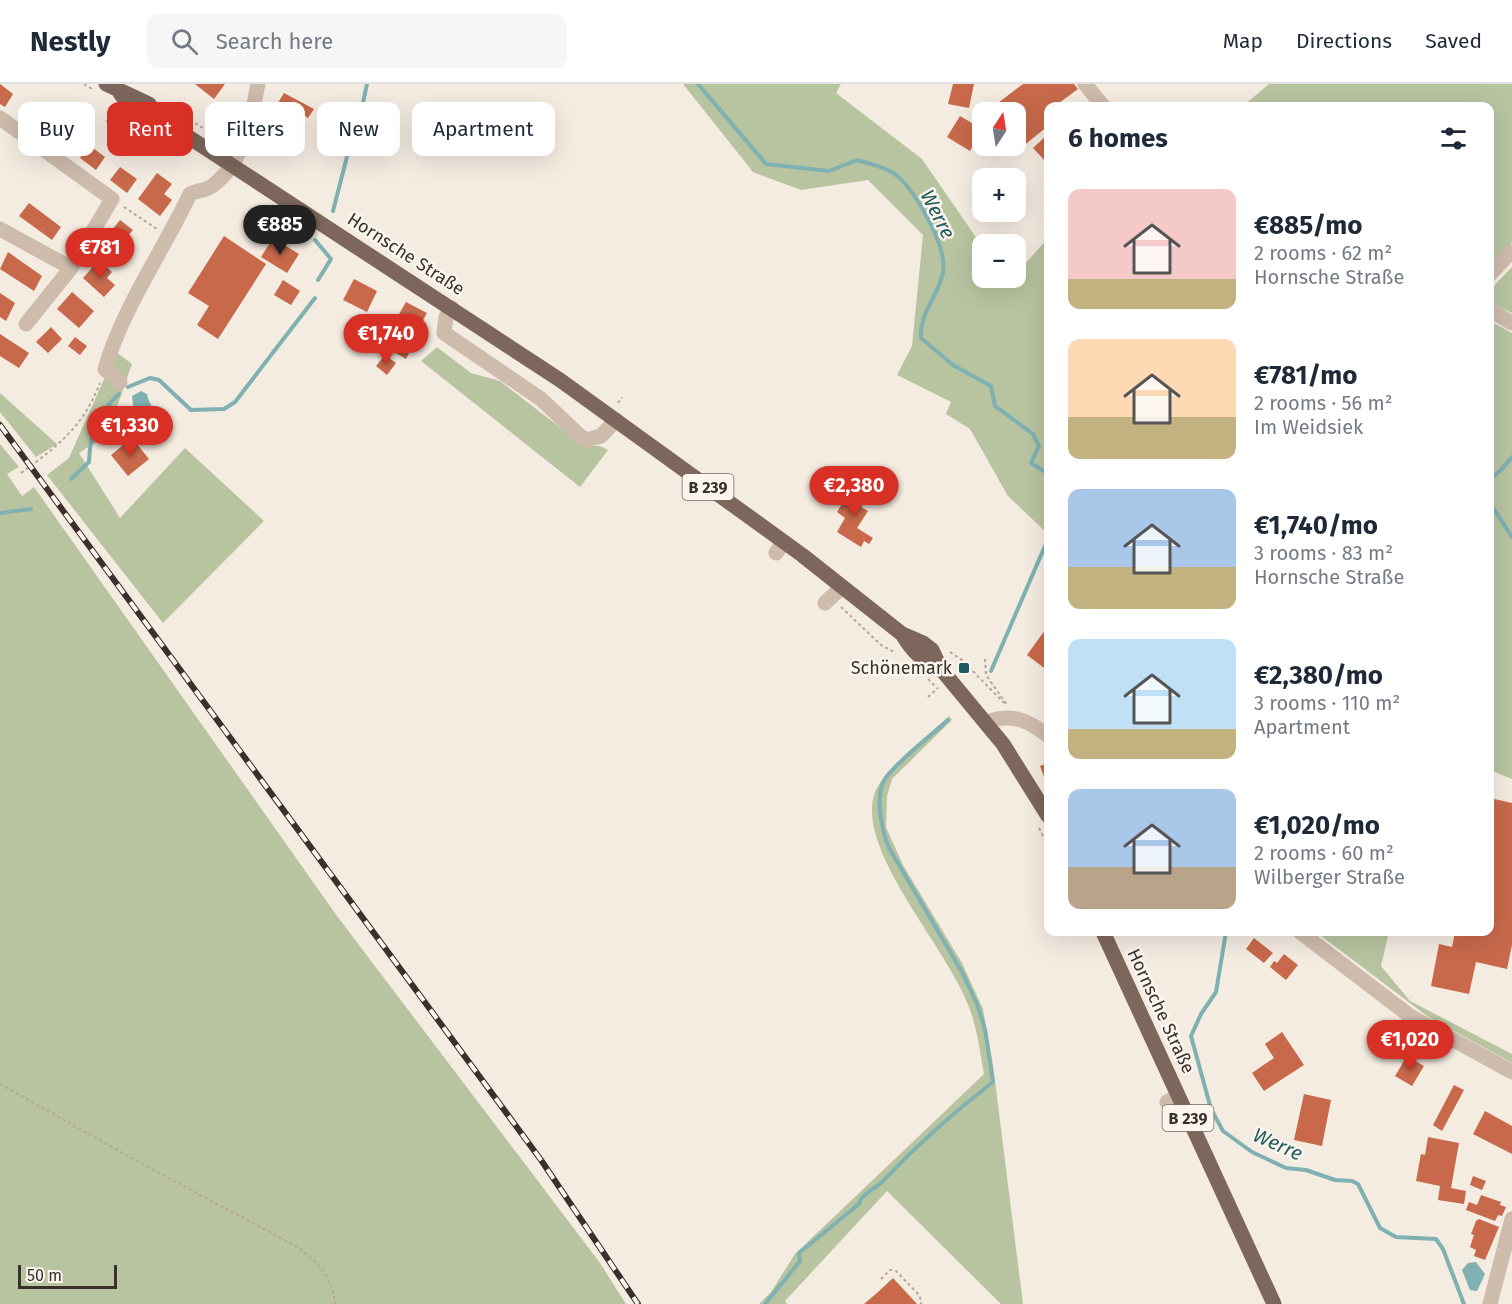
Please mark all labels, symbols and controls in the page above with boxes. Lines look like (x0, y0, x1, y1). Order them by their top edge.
search box (147, 14, 567, 68)
text: Nestly (30, 25, 111, 58)
icon: search (168, 25, 201, 58)
text: Search here (216, 28, 333, 55)
text: Map (1223, 28, 1263, 54)
text: Directions (1296, 28, 1392, 54)
text: Saved (1425, 28, 1482, 54)
chip: Buy (18, 102, 95, 156)
chip: Rent (107, 102, 193, 156)
chip: Filters (205, 102, 305, 156)
chip: New (317, 102, 400, 156)
chip: Apartment (412, 102, 555, 156)
north arrow (972, 102, 1026, 156)
map controls (972, 102, 1026, 288)
icon: filters (1437, 122, 1470, 155)
text: 6 homes (1068, 123, 1168, 154)
button: + (972, 168, 1026, 222)
water label: Werre (916, 186, 960, 242)
pin: €885 (244, 205, 316, 256)
street label: Hornsche Straße (343, 208, 469, 300)
text: €885/mo (1254, 210, 1363, 241)
text: €885 (257, 212, 303, 236)
icon: home (1116, 213, 1188, 285)
pin: €781 (64, 228, 136, 279)
button: − (972, 234, 1026, 288)
text: €781 (79, 235, 121, 259)
text: 2 rooms · 62 m² (1254, 241, 1392, 265)
text: Hornsche Straße (1254, 265, 1404, 289)
pin: €1,740 (337, 314, 435, 365)
text: €1,740 (358, 321, 414, 345)
text: €781/mo (1254, 360, 1357, 391)
icon: home (1116, 363, 1188, 435)
text: 2 rooms · 56 m² (1254, 391, 1393, 415)
pin: €1,330 (81, 406, 179, 457)
text: €1,330 (101, 413, 159, 437)
text: Im Weidsiek (1254, 415, 1363, 439)
pin: €2,380 (805, 466, 903, 517)
text: €2,380 (824, 473, 884, 497)
road number: B 239 (682, 474, 734, 500)
text: €1,740/mo (1254, 510, 1378, 541)
icon: home (1116, 513, 1188, 585)
text: 3 rooms · 83 m² (1254, 541, 1393, 565)
text: Hornsche Straße (1254, 565, 1404, 589)
place label: Schönemark (851, 657, 953, 679)
text: €2,380/mo (1254, 660, 1383, 691)
marker: Schönemark (957, 661, 971, 675)
icon: home (1116, 663, 1188, 735)
text: 3 rooms · 110 m² (1254, 691, 1400, 715)
text: Apartment (1254, 715, 1350, 739)
text: €1,020/mo (1254, 810, 1380, 841)
icon: home (1116, 813, 1188, 885)
text: 2 rooms · 60 m² (1254, 841, 1394, 865)
text: Wilberger Straße (1254, 865, 1405, 889)
street label: Hornsche Straße (1122, 945, 1200, 1077)
pin: €1,020 (1361, 1020, 1459, 1071)
text: €1,020 (1381, 1027, 1439, 1051)
road number: B 239 (1162, 1105, 1214, 1131)
water label: Werre (1250, 1123, 1306, 1165)
scale bar (18, 1262, 117, 1290)
text: 50 m (27, 1266, 62, 1285)

